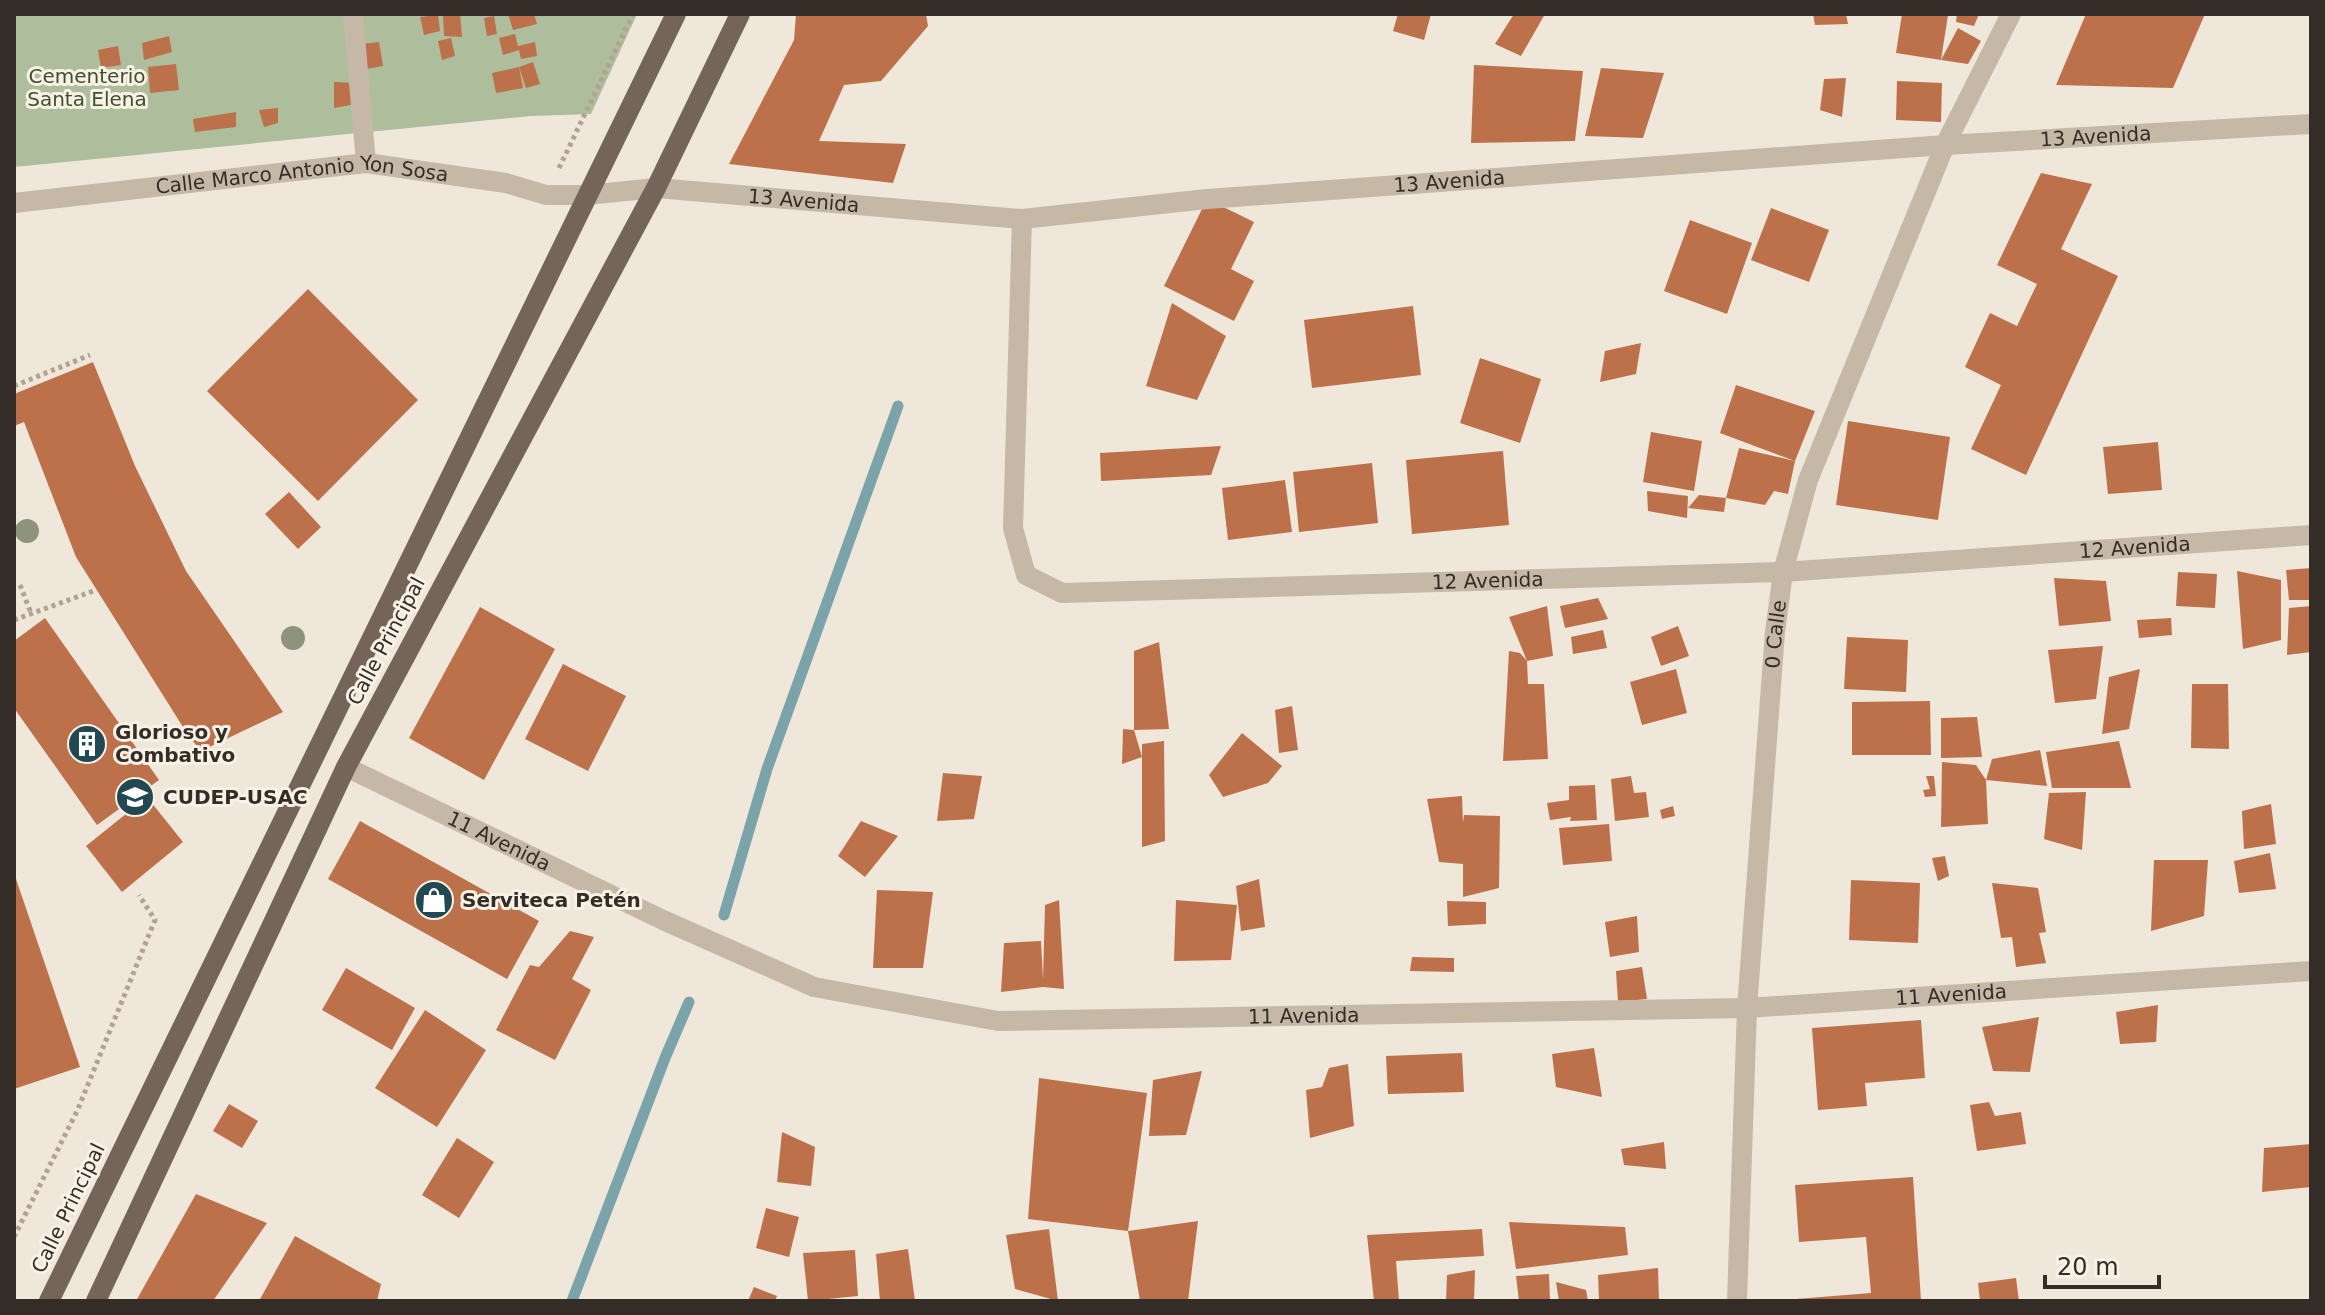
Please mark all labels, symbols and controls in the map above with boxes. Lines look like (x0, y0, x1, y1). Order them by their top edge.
park label: Cementerio Santa Elena (27, 64, 147, 111)
street label: 13 Avenida (2039, 121, 2152, 152)
street label: Calle Marco Antonio Yon Sosa (154, 150, 450, 199)
street label: 13 Avenida (1393, 165, 1506, 197)
street label: 13 Avenida (747, 184, 860, 217)
street label: 12 Avenida (2078, 531, 2191, 563)
street label: 12 Avenida (1431, 567, 1544, 594)
street label: Calle Principal (342, 573, 430, 709)
street label: 0 Calle (1760, 599, 1791, 669)
place label: Glorioso y Combativo (115, 720, 235, 767)
building icon: Glorioso y Combativo (66, 723, 108, 765)
school or university icon: CUDEP-USAC (114, 776, 156, 818)
place label: CUDEP-USAC (163, 785, 308, 809)
street label: 11 Avenida (444, 806, 555, 876)
shop icon: Serviteca Petén (413, 879, 455, 921)
place label: Serviteca Petén (462, 888, 641, 912)
street label: 11 Avenida (1895, 979, 2008, 1010)
street label: 11 Avenida (1248, 1003, 1360, 1029)
street label: Calle Principal (26, 1139, 110, 1277)
scale bar (2045, 1239, 2159, 1289)
text: 20 m (2057, 1253, 2119, 1281)

